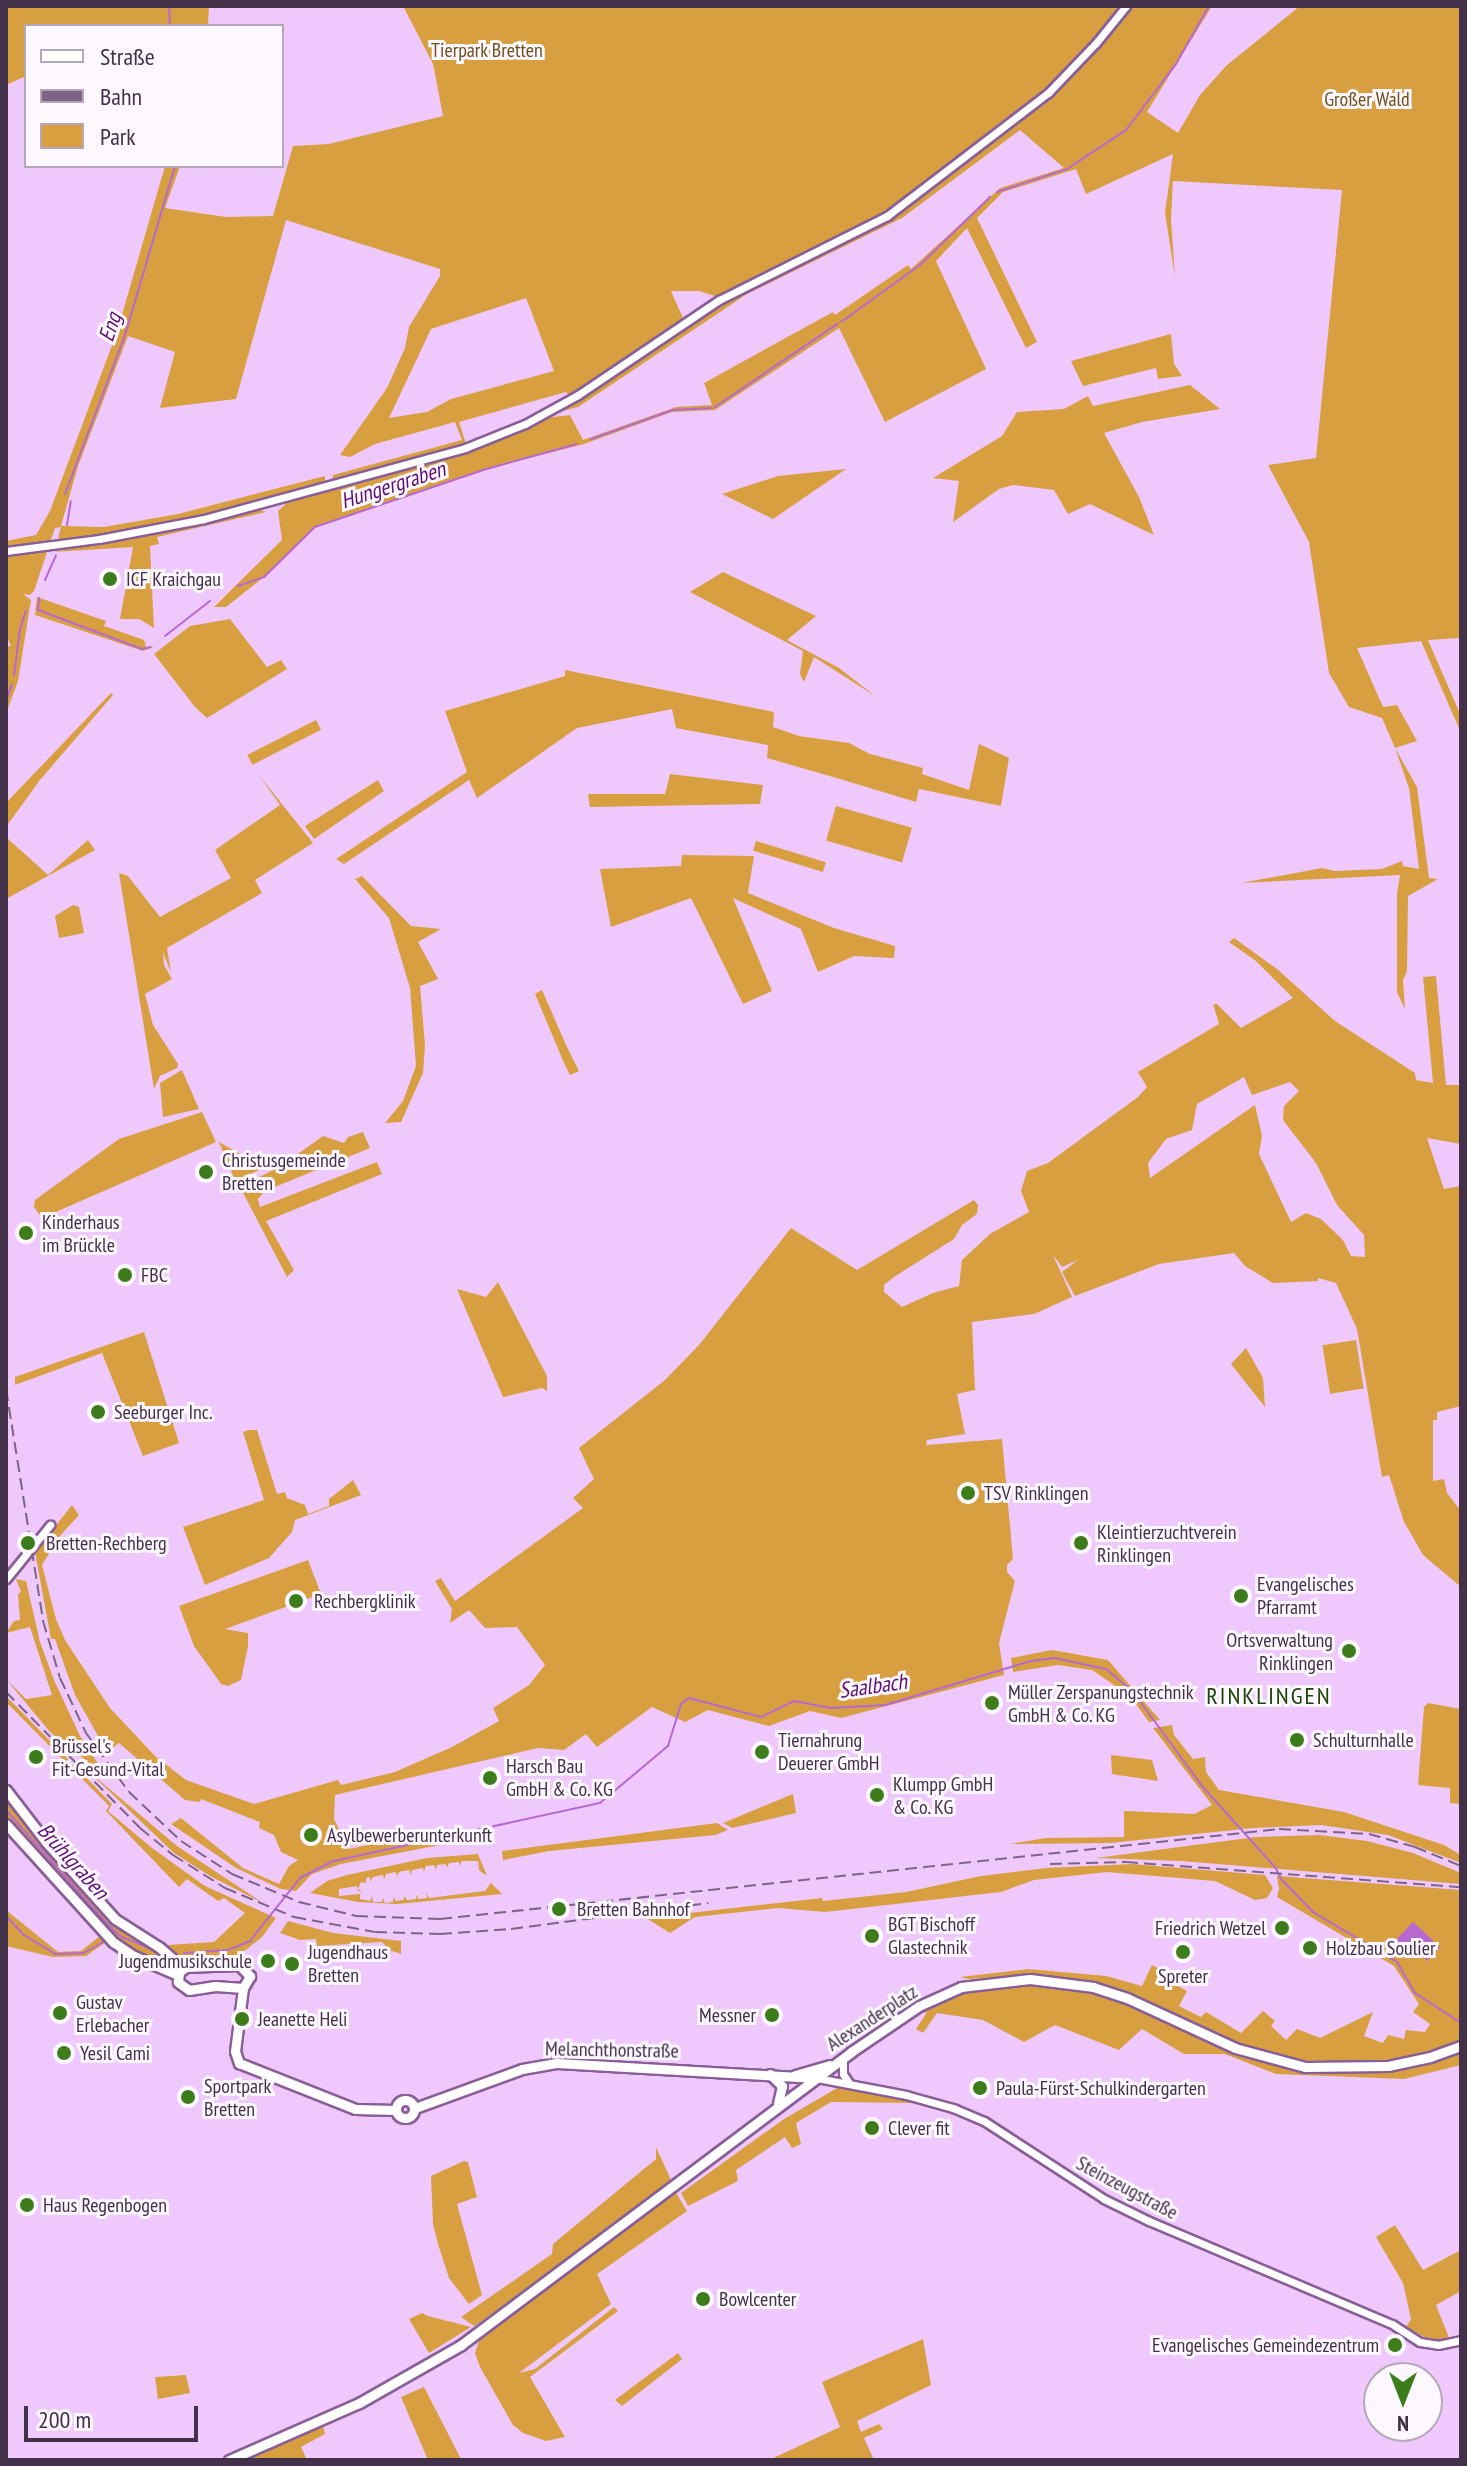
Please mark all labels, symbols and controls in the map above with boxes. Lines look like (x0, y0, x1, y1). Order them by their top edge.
legend (24, 24, 284, 168)
park label: Tierpark Bretten (431, 38, 543, 62)
text: Straße (100, 41, 155, 72)
text: Bahn (100, 81, 142, 112)
park label: Großer Wald (1324, 87, 1410, 111)
text: Park (100, 121, 136, 152)
water label: Eng (93, 309, 127, 345)
water label: Hungergraben (337, 456, 449, 514)
place label: ICF Kraichgau (126, 567, 221, 591)
marker: ICF Kraichgau (101, 570, 119, 588)
place label: Christusgemeinde Bretten (222, 1148, 346, 1195)
marker: Christusgemeinde Bretten (197, 1163, 215, 1181)
place label: Kinderhaus im Brückle (42, 1210, 120, 1257)
marker: Kinderhaus im Brückle (17, 1224, 35, 1242)
place label: FBC (141, 1263, 168, 1287)
marker: FBC (116, 1266, 134, 1284)
place label: Seeburger Inc. (114, 1400, 212, 1424)
marker: Seeburger Inc. (89, 1403, 107, 1421)
place label: TSV Rinklingen (984, 1481, 1089, 1505)
marker: TSV Rinklingen (959, 1484, 977, 1502)
place label: Kleintierzuchtverein Rinklingen (1097, 1520, 1237, 1567)
place label: Bretten-Rechberg (46, 1531, 167, 1555)
marker: Bretten-Rechberg (17, 1532, 39, 1554)
marker: Kleintierzuchtverein Rinklingen (1072, 1534, 1090, 1552)
place label: Evangelisches Pfarramt (1257, 1572, 1354, 1619)
marker: Evangelisches Pfarramt (1232, 1587, 1250, 1605)
place label: Rechbergklinik (314, 1589, 416, 1613)
marker: Rechbergklinik (285, 1590, 307, 1612)
place label: Ortsverwaltung Rinklingen (1226, 1628, 1333, 1675)
marker: Ortsverwaltung Rinklingen (1340, 1642, 1358, 1660)
water label: Saalbach (837, 1668, 909, 1704)
place label: Müller Zerspanungstechnik GmbH & Co. KG (1008, 1680, 1194, 1727)
district label: RINKLINGEN (1206, 1682, 1332, 1710)
marker: Müller Zerspanungstechnik GmbH & Co. KG (983, 1694, 1001, 1712)
place label: Tiernahrung Deuerer GmbH (778, 1728, 879, 1775)
place label: Schulturnhalle (1313, 1728, 1414, 1752)
marker: Schulturnhalle (1288, 1731, 1306, 1749)
place label: Brüssel's Fit-Gesund-Vital (52, 1734, 164, 1781)
marker: Tiernahrung Deuerer GmbH (753, 1743, 771, 1761)
marker: Brüssel's Fit-Gesund-Vital (27, 1748, 45, 1766)
place label: Harsch Bau GmbH & Co. KG (506, 1754, 614, 1801)
marker: Harsch Bau GmbH & Co. KG (481, 1769, 499, 1787)
place label: Klumpp GmbH & Co. KG (893, 1772, 993, 1819)
marker: Klumpp GmbH & Co. KG (868, 1786, 886, 1804)
water label: Brühlgraben (32, 1817, 114, 1905)
place label: Asylbewerberunterkunft (327, 1823, 492, 1847)
marker: Asylbewerberunterkunft (302, 1826, 320, 1844)
place label: Bretten Bahnhof (577, 1897, 690, 1921)
marker: Bretten Bahnhof (548, 1898, 570, 1920)
place label: BGT Bischoff Glastechnik (888, 1912, 976, 1959)
place label: Friedrich Wetzel (1155, 1916, 1266, 1940)
marker: Friedrich Wetzel (1273, 1919, 1291, 1937)
marker: BGT Bischoff Glastechnik (863, 1927, 881, 1945)
place label: Holzbau Soulier (1326, 1936, 1435, 1960)
marker: Holzbau Soulier (1301, 1939, 1319, 1957)
place label: Jugendhaus Bretten (308, 1940, 388, 1987)
marker: Spreter (1174, 1943, 1192, 1961)
place label: Jugendmusikschule (119, 1949, 252, 1973)
marker: Jugendmusikschule (259, 1952, 277, 1970)
marker: Jugendhaus Bretten (283, 1955, 301, 1973)
place label: Spreter (1158, 1964, 1208, 1988)
street label: Alexanderplatz (822, 1980, 922, 2056)
place label: Gustav Erlebacher (76, 1990, 149, 2037)
place label: Messner (699, 2003, 756, 2027)
marker: Gustav Erlebacher (51, 2004, 69, 2022)
marker: Messner (763, 2006, 781, 2024)
place label: Jeanette Heli (258, 2007, 347, 2031)
marker: Jeanette Heli (233, 2010, 251, 2028)
street label: Melanchthonstraße (545, 2037, 679, 2063)
place label: Yesil Cami (80, 2041, 150, 2065)
marker: Yesil Cami (55, 2044, 73, 2062)
place label: Sportpark Bretten (204, 2074, 271, 2121)
place label: Paula-Fürst-Schulkindergarten (996, 2076, 1206, 2100)
marker: Paula-Fürst-Schulkindergarten (971, 2079, 989, 2097)
marker: Sportpark Bretten (179, 2088, 197, 2106)
place label: Clever fit (888, 2116, 950, 2140)
marker: Clever fit (863, 2119, 881, 2137)
street label: Steinzeugstraße (1072, 2151, 1182, 2225)
place label: Haus Regenbogen (43, 2193, 167, 2217)
marker: Haus Regenbogen (18, 2196, 36, 2214)
place label: Bowlcenter (719, 2287, 796, 2311)
marker: Bowlcenter (694, 2290, 712, 2308)
place label: Evangelisches Gemeindezentrum (1152, 2333, 1379, 2357)
marker: Evangelisches Gemeindezentrum (1386, 2336, 1404, 2354)
north arrow (1363, 2362, 1443, 2442)
scale bar (28, 2390, 202, 2440)
text: 200 m (38, 2404, 91, 2435)
text: N (1397, 2410, 1409, 2438)

